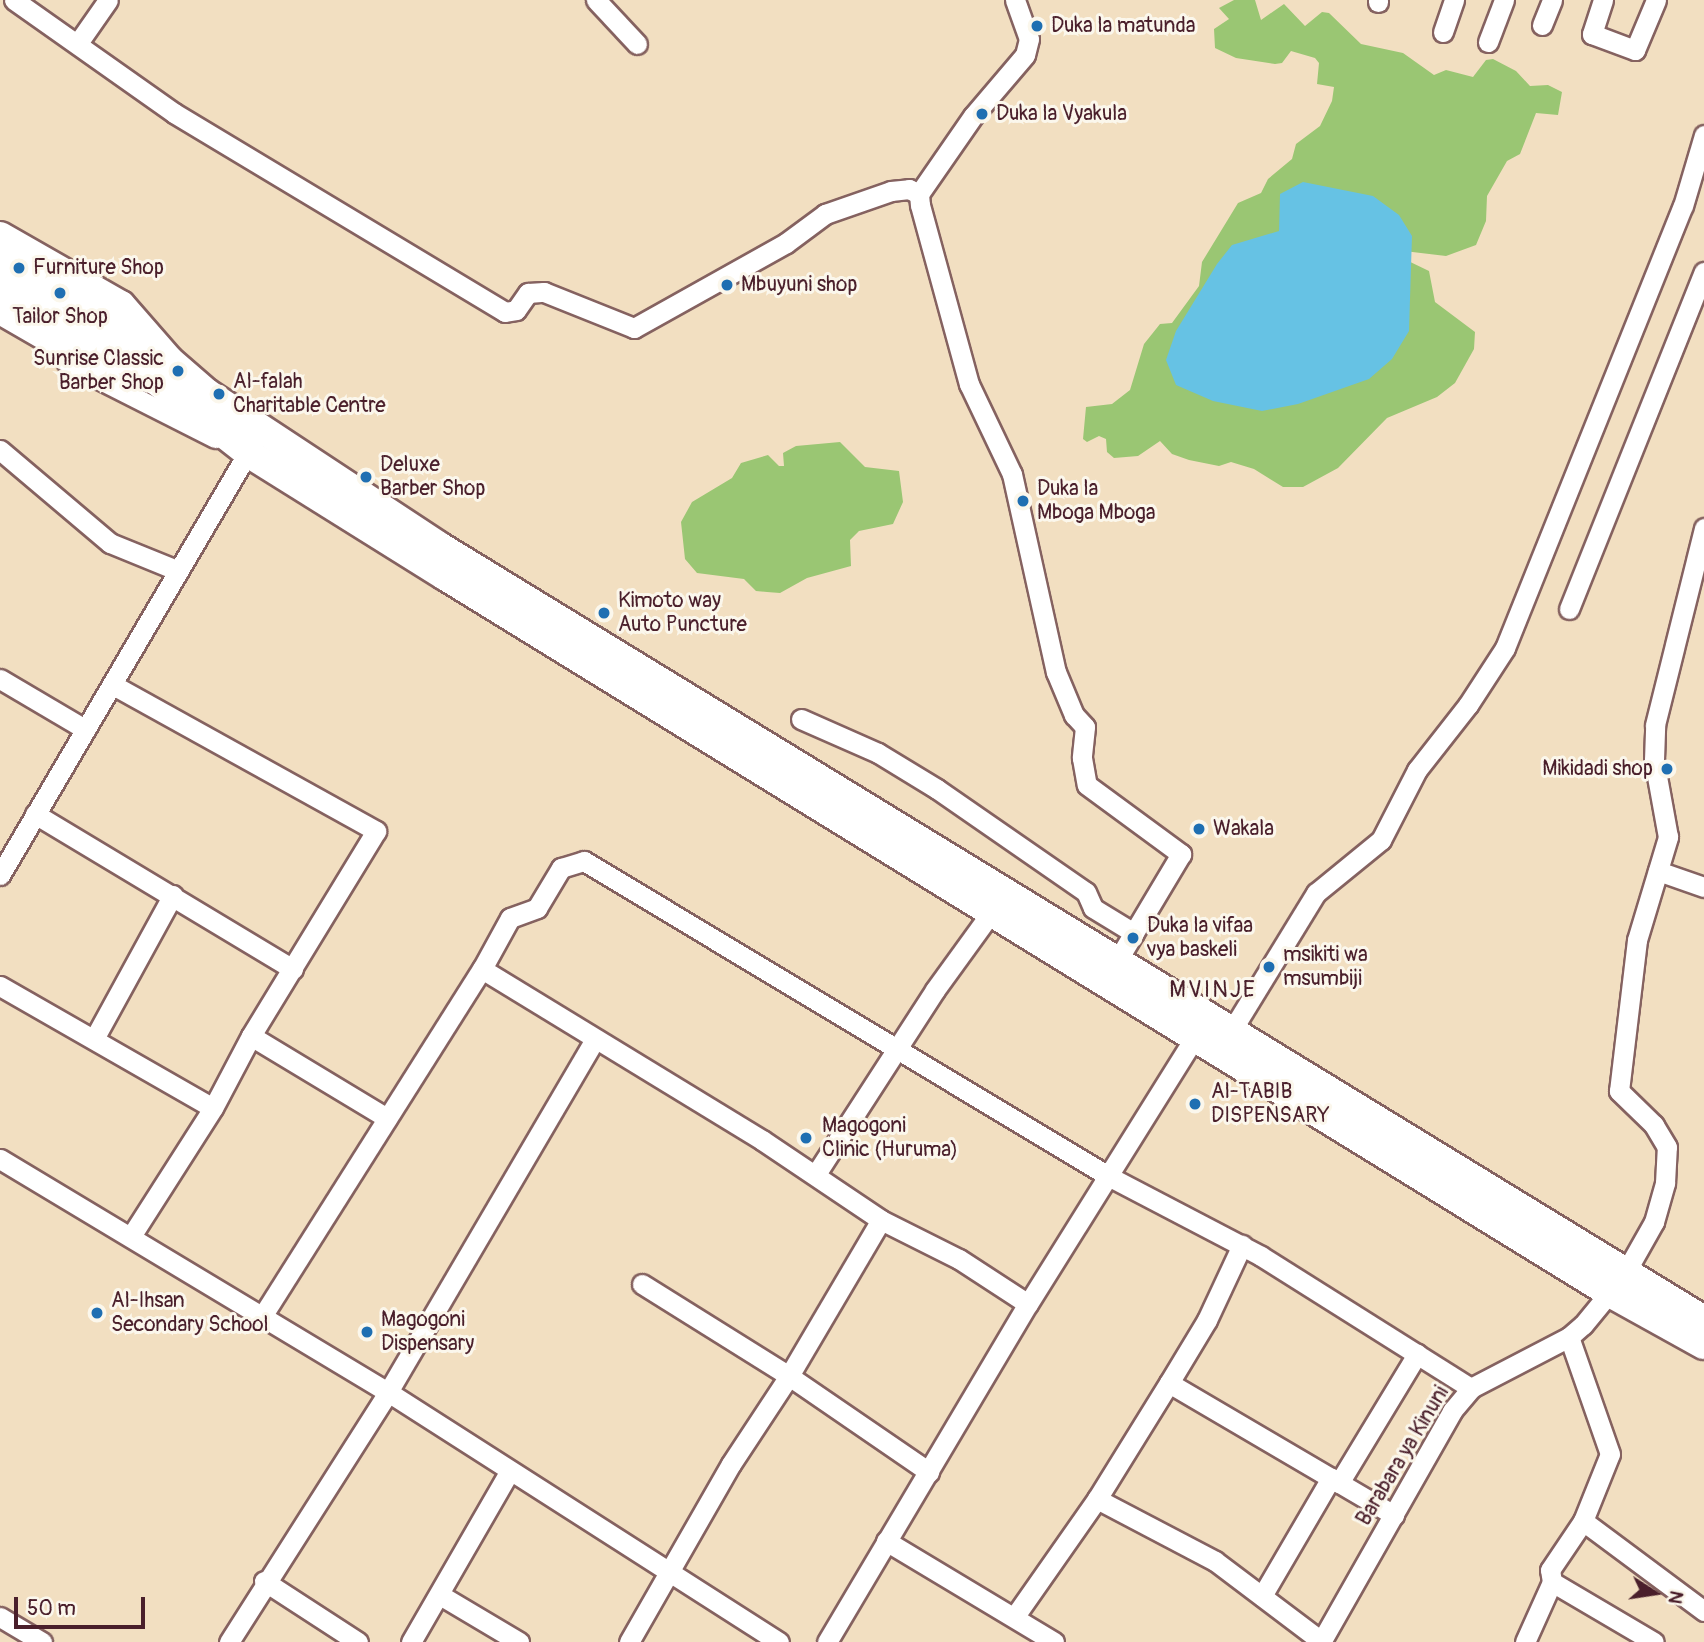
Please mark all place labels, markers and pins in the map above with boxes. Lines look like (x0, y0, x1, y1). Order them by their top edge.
place label: Duka la matunda (1051, 13, 1195, 39)
marker: Duka la matunda (1029, 18, 1045, 34)
place label: Duka la Vyakula (996, 101, 1127, 127)
marker: Duka la Vyakula (974, 106, 990, 122)
place label: Furniture Shop (33, 255, 164, 281)
marker: Furniture Shop (11, 260, 27, 276)
place label: Mbuyuni shop (741, 272, 857, 298)
marker: Mbuyuni shop (719, 277, 735, 293)
marker: Tailor Shop (52, 285, 68, 301)
place label: Tailor Shop (12, 304, 108, 330)
place label: Sunrise Classic Barber Shop (33, 346, 164, 396)
marker: Sunrise Classic Barber Shop (170, 363, 186, 379)
place label: Al-falah Charitable Centre (233, 369, 386, 419)
marker: Al-falah Charitable Centre (211, 386, 227, 402)
place label: Deluxe Barber Shop (380, 452, 485, 502)
marker: Deluxe Barber Shop (358, 469, 374, 485)
place label: Duka la Mboga Mboga (1037, 476, 1156, 526)
marker: Duka la Mboga Mboga (1015, 493, 1031, 509)
place label: Kimoto way Auto Puncture (618, 588, 747, 638)
marker: Kimoto way Auto Puncture (596, 605, 612, 621)
place label: Mikidadi shop (1542, 756, 1653, 782)
marker: Mikidadi shop (1659, 761, 1675, 777)
place label: Wakala (1213, 816, 1274, 842)
marker: Wakala (1191, 821, 1207, 837)
place label: Duka la vifaa vya baskeli (1147, 913, 1253, 963)
marker: Duka la vifaa vya baskeli (1125, 930, 1141, 946)
place label: msikiti wa msumbiji (1283, 942, 1368, 992)
marker: msikiti wa msumbiji (1261, 959, 1277, 975)
place label: Al-TABIB DISPENSARY (1211, 1079, 1330, 1129)
marker: Al-TABIB DISPENSARY (1185, 1094, 1205, 1114)
place label: Magogoni Clinic (Huruma) (822, 1113, 958, 1163)
marker: Magogoni Clinic (Huruma) (796, 1128, 816, 1148)
place label: Al-Ihsan Secondary School (111, 1288, 269, 1338)
marker: Al-Ihsan Secondary School (89, 1305, 105, 1321)
place label: Magogoni Dispensary (381, 1307, 474, 1357)
marker: Magogoni Dispensary (359, 1324, 375, 1340)

